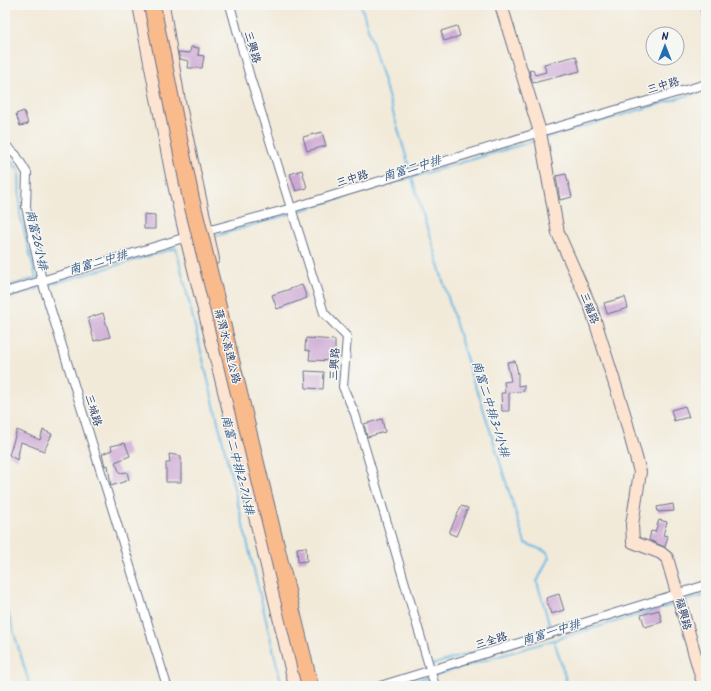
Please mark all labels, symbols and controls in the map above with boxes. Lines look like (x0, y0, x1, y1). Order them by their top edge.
north arrow (645, 26, 685, 66)
text: N (662, 28, 669, 46)
street label: 三興路 (239, 29, 265, 66)
street label: 三中路 (645, 73, 682, 99)
water label: 南富二中排 (381, 150, 445, 186)
street label: 三中路 (334, 166, 371, 192)
water label: 南富26小排 (20, 208, 53, 273)
water label: 南富二中排 (67, 245, 131, 280)
street label: 三福路 (575, 290, 603, 327)
street label: 蔣渭水高速公路 (209, 307, 245, 386)
street label: 三興路 (325, 347, 345, 381)
water label: 南富二中排3-1小排 (467, 358, 515, 461)
street label: 三城路 (80, 392, 106, 429)
water label: 南富二中排2-7小排 (216, 413, 259, 518)
street label: 福興路 (670, 596, 696, 633)
water label: 南富一中排 (520, 614, 584, 650)
street label: 三全路 (473, 628, 510, 654)

